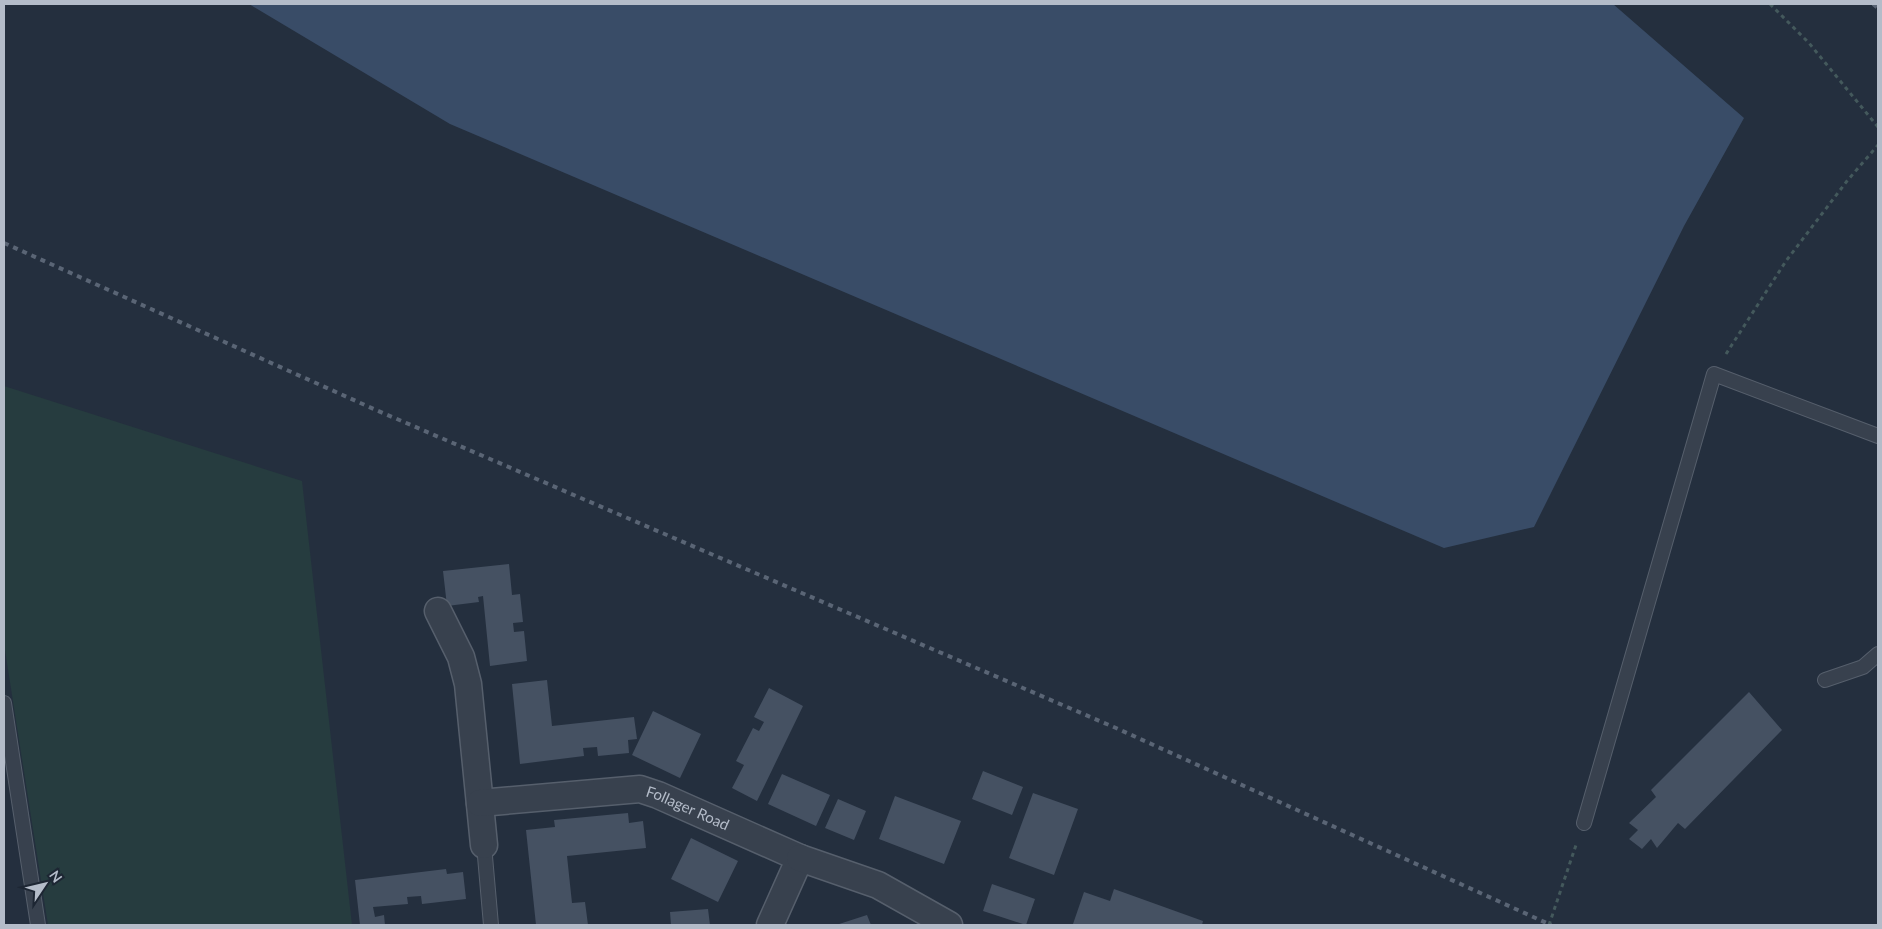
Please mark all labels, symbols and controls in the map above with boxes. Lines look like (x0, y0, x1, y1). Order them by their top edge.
street label: Follager Road (644, 782, 732, 833)
north arrow (20, 859, 70, 909)
text: N (46, 867, 66, 886)

